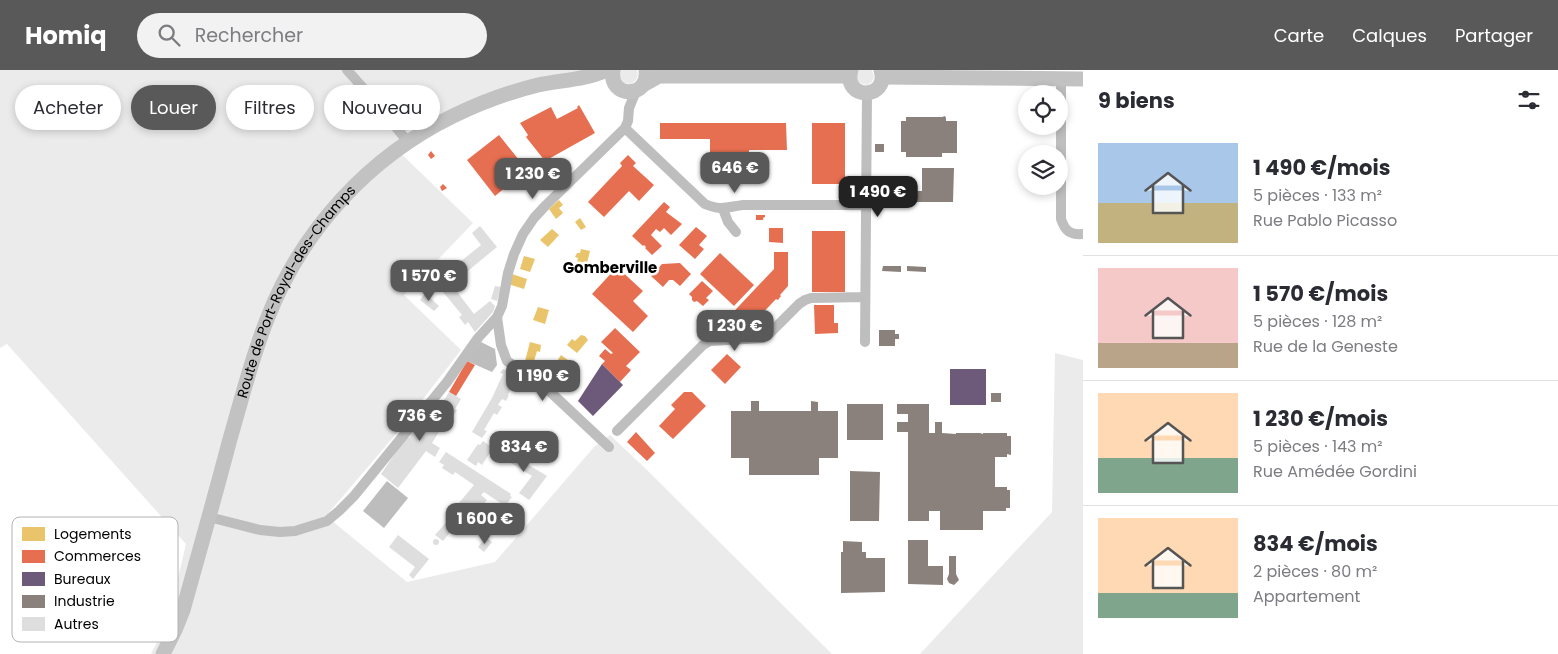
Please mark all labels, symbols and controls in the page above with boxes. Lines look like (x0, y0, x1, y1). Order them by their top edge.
search box (137, 13, 487, 58)
text: Homiq (25, 19, 107, 52)
icon: search (155, 21, 183, 49)
text: Rechercher (195, 22, 303, 49)
text: Carte (1274, 23, 1324, 48)
text: Calques (1352, 23, 1427, 48)
text: Partager (1455, 23, 1533, 48)
chip: Acheter (15, 85, 121, 130)
chip: Louer (131, 85, 216, 130)
chip: Filtres (226, 85, 314, 130)
chip: Nouveau (324, 85, 440, 130)
map controls (1018, 85, 1068, 195)
button: locate (1018, 85, 1068, 135)
text: 9 biens (1098, 86, 1175, 115)
icon: filters (1515, 86, 1543, 114)
button: layers (1018, 145, 1068, 195)
pin: 646 € (700, 152, 770, 194)
text: 1 490 €/mois (1253, 153, 1390, 182)
text: 646 € (711, 156, 759, 179)
pin: 1 230 € (487, 158, 579, 200)
text: 1 230 € (506, 162, 560, 185)
icon: home (1138, 163, 1198, 223)
pin: 1 490 € (832, 176, 924, 218)
text: 1 490 € (850, 180, 906, 203)
street label: Route de Port-Royal-des-Champs (232, 181, 360, 400)
text: 5 pièces · 133 m² (1253, 184, 1382, 207)
text: Rue Pablo Picasso (1253, 209, 1397, 232)
district label: Gomberville (563, 257, 657, 278)
pin: 1 570 € (383, 260, 475, 302)
text: 1 570 € (402, 264, 456, 287)
text: 1 570 €/mois (1253, 279, 1388, 308)
icon: home (1138, 288, 1198, 348)
pin: 1 230 € (689, 310, 781, 352)
text: 5 pièces · 128 m² (1253, 310, 1382, 333)
text: 1 230 € (708, 314, 762, 337)
text: Rue de la Geneste (1253, 335, 1398, 358)
pin: 1 190 € (497, 360, 589, 402)
text: 1 190 € (517, 364, 569, 387)
pin: 736 € (385, 400, 455, 442)
text: 736 € (398, 404, 442, 427)
text: 1 230 €/mois (1253, 404, 1388, 433)
icon: home (1138, 413, 1198, 473)
pin: 834 € (489, 430, 559, 473)
text: 834 € (500, 435, 548, 458)
text: 5 pièces · 143 m² (1253, 435, 1383, 458)
text: Rue Amédée Gordini (1253, 460, 1417, 483)
pin: 1 600 € (439, 502, 531, 545)
text: 1 600 € (457, 507, 513, 530)
legend (12, 517, 178, 642)
text: Logements (54, 524, 132, 544)
text: 834 €/mois (1253, 529, 1378, 558)
icon: home (1138, 538, 1198, 598)
text: Commerces (54, 546, 141, 566)
text: 2 pièces · 80 m² (1253, 560, 1377, 583)
text: Bureaux (54, 569, 111, 589)
text: Appartement (1253, 585, 1360, 608)
text: Industrie (54, 591, 115, 611)
text: Autres (54, 614, 99, 634)

